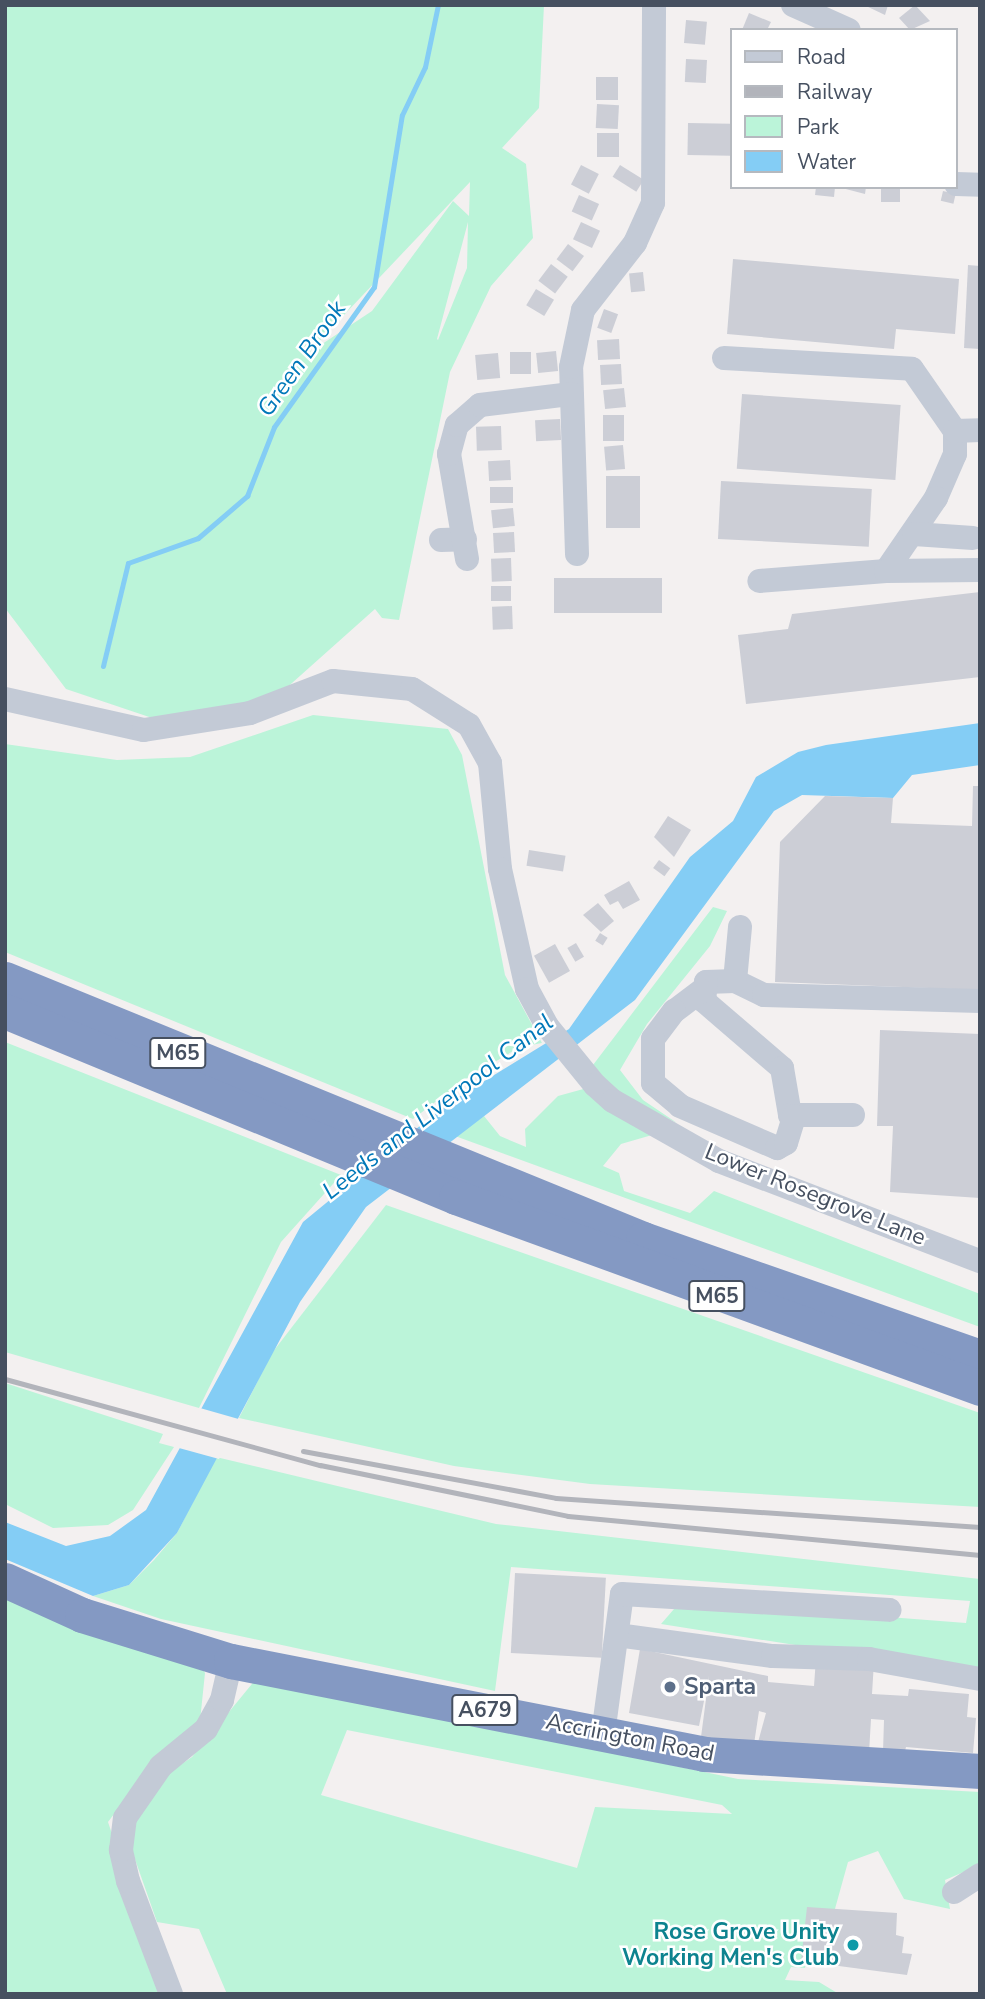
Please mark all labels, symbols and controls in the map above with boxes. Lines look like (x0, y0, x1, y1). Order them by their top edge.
legend (730, 28, 957, 189)
text: Road (797, 43, 846, 71)
text: Railway (797, 78, 872, 106)
text: Park (797, 113, 839, 141)
text: Water (797, 148, 856, 176)
water label: Green Brook (252, 296, 352, 422)
water label: Leeds and Liverpool Canal (317, 1008, 559, 1206)
road number: M65 (148, 1036, 208, 1070)
street label: Lower Rosegrove Lane (701, 1138, 929, 1252)
road number: M65 (687, 1278, 747, 1314)
place label: Sparta (684, 1673, 756, 1701)
marker: Sparta (662, 1679, 678, 1695)
road number: A679 (450, 1692, 520, 1728)
street label: Accrington Road (543, 1708, 717, 1768)
place label: Rose Grove Unity Working Men's Club (622, 1918, 839, 1972)
marker: Rose Grove Unity Working Men's Club (845, 1937, 861, 1953)

